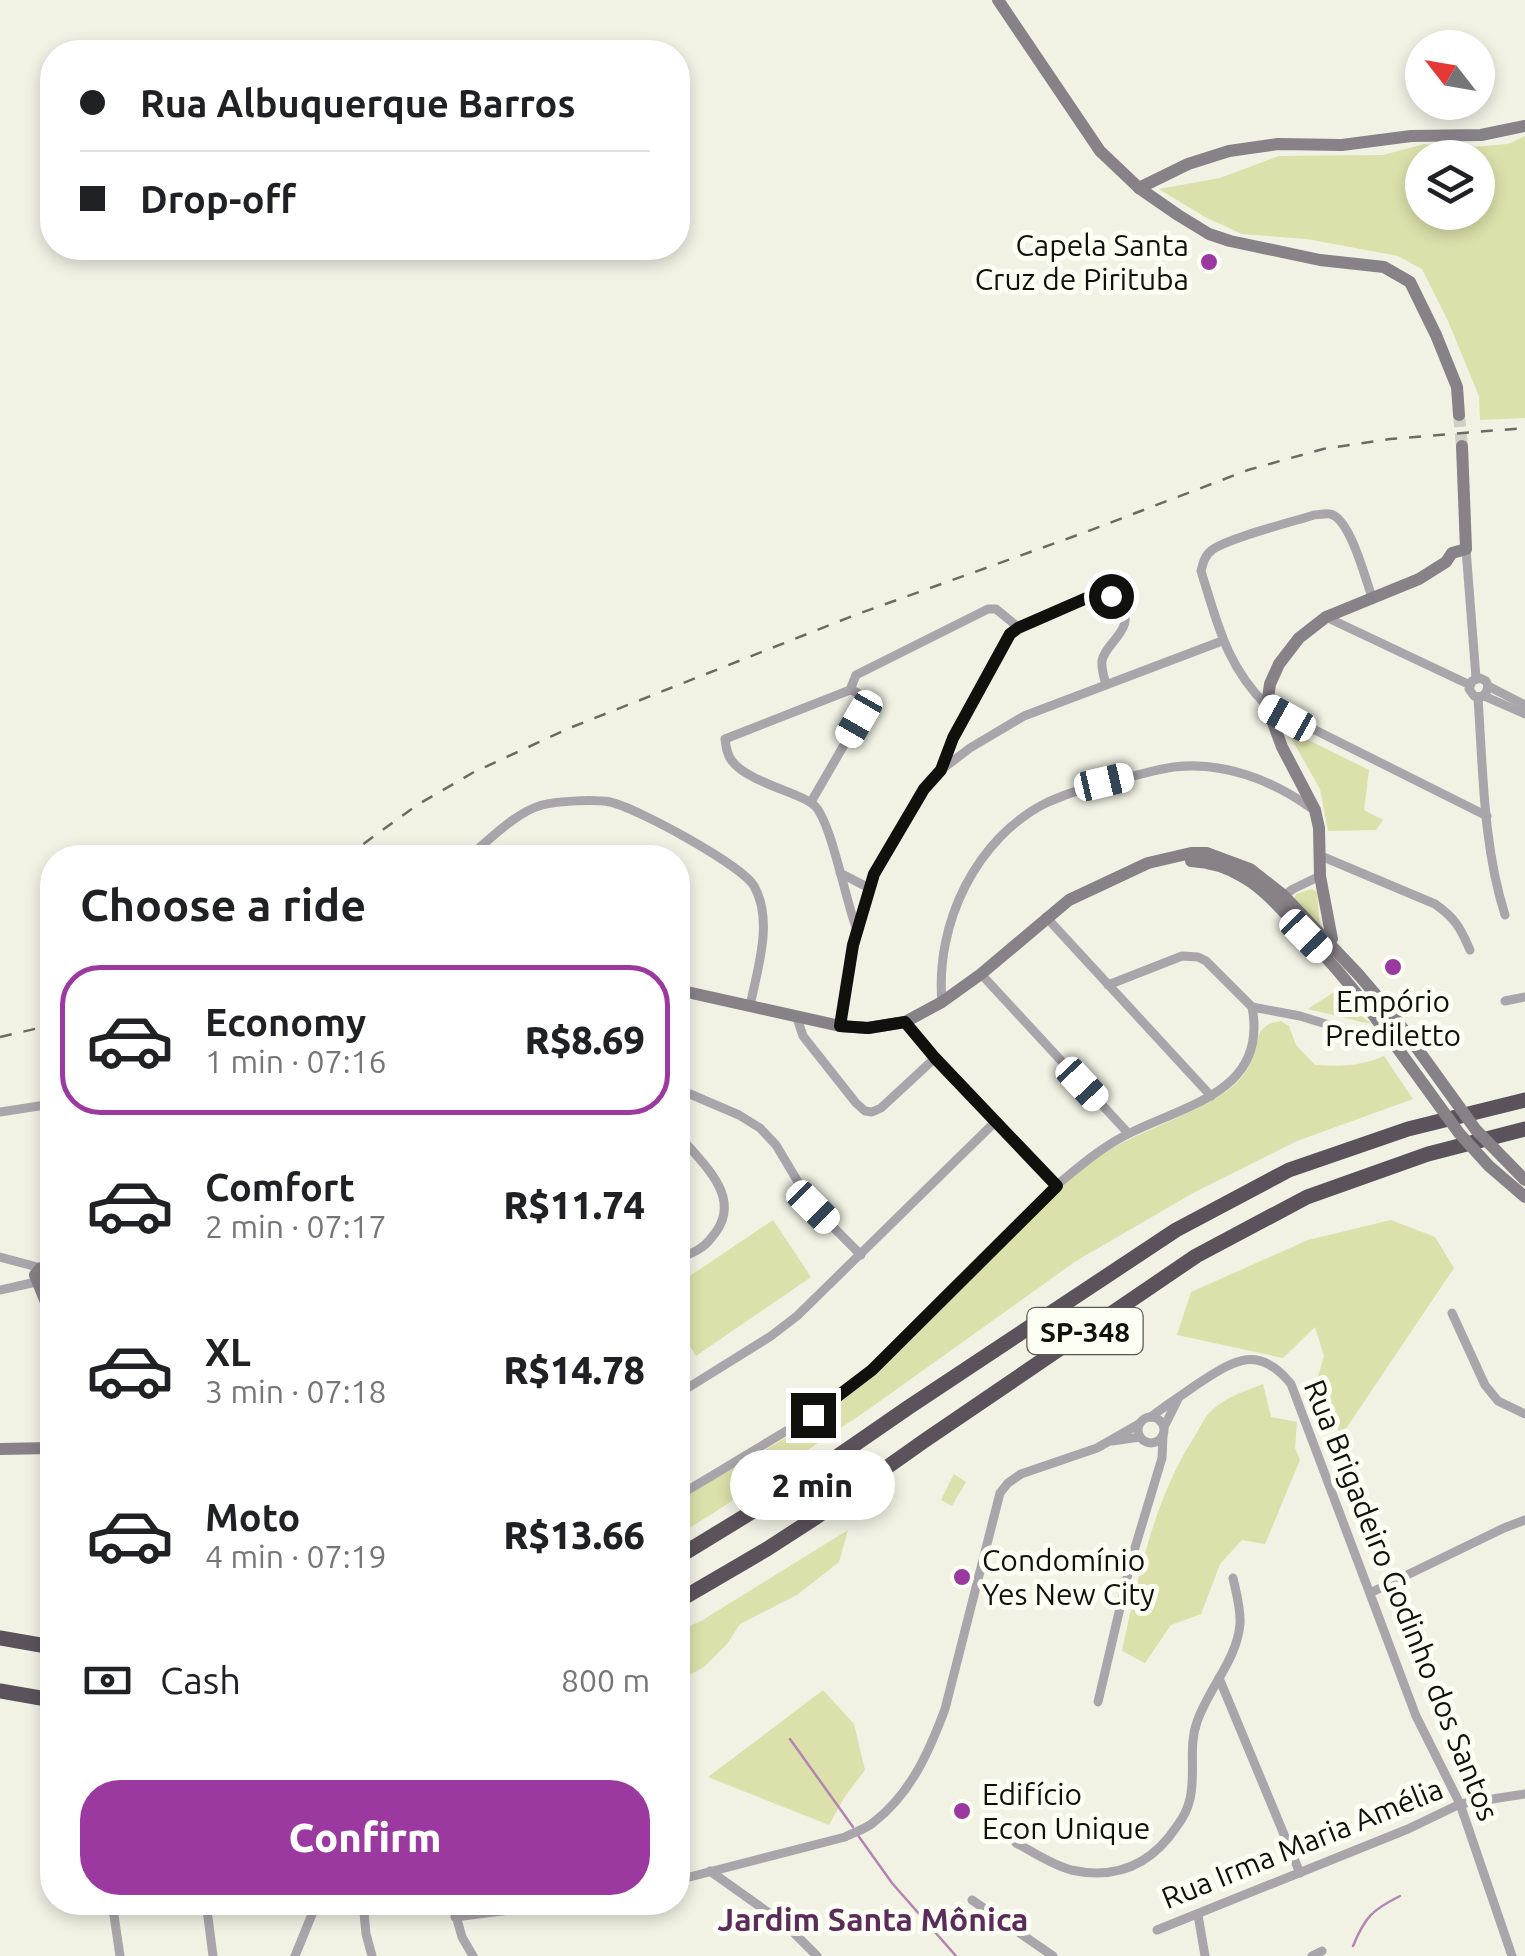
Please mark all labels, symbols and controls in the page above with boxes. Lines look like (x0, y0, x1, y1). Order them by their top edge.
north arrow (1405, 30, 1495, 120)
map controls (1405, 30, 1495, 230)
text: Rua Albuquerque Barros (140, 82, 575, 124)
button: layers (1405, 140, 1495, 230)
text: Drop-off (140, 178, 296, 220)
place label: Capela Santa Cruz de Pirituba (975, 228, 1189, 296)
marker: Capela Santa Cruz de Pirituba (1198, 251, 1220, 273)
route start (1089, 574, 1134, 619)
car (831, 686, 887, 752)
car (1253, 690, 1321, 746)
car (1071, 761, 1137, 803)
text: Choose a ride (80, 879, 366, 930)
car (1274, 904, 1338, 968)
marker: Empório Prediletto (1382, 956, 1404, 978)
place label: Empório Prediletto (1325, 984, 1461, 1052)
icon: car (85, 995, 175, 1085)
text: Economy (205, 1001, 366, 1043)
text: R$8.69 (525, 1019, 645, 1061)
text: 1 min · 07:16 (205, 1043, 387, 1079)
car (1051, 1052, 1113, 1116)
icon: car (85, 1160, 175, 1250)
text: Comfort (205, 1166, 355, 1208)
car (781, 1175, 845, 1239)
text: R$11.74 (503, 1184, 645, 1226)
text: 2 min · 07:17 (205, 1208, 387, 1244)
road number: SP-348 (1028, 1308, 1142, 1354)
icon: car (85, 1325, 175, 1415)
text: XL (205, 1331, 251, 1373)
text: R$14.78 (503, 1349, 645, 1391)
text: 3 min · 07:18 (205, 1373, 387, 1409)
street label: Rua Brigadeiro Godinho dos Santos (1298, 1375, 1506, 1825)
route end (791, 1393, 836, 1438)
callout: 2 min (730, 1450, 896, 1520)
text: 2 min (772, 1467, 853, 1503)
icon: car (85, 1490, 175, 1580)
text: Moto (205, 1496, 300, 1538)
text: R$13.66 (503, 1514, 645, 1556)
text: 4 min · 07:19 (205, 1538, 387, 1574)
place label: Condomínio Yes New City (982, 1543, 1155, 1611)
marker: Condomínio Yes New City (951, 1566, 973, 1588)
icon: cash (80, 1653, 135, 1708)
text: Cash (160, 1659, 241, 1701)
text: 800 m (561, 1662, 650, 1698)
street label: Rua Irma Maria Amélia (1156, 1771, 1448, 1915)
place label: Edifício Econ Unique (982, 1777, 1150, 1845)
button: Confirm (80, 1780, 650, 1895)
marker: Edifício Econ Unique (951, 1800, 973, 1822)
district label: Jardim Santa Mônica (718, 1901, 1028, 1937)

